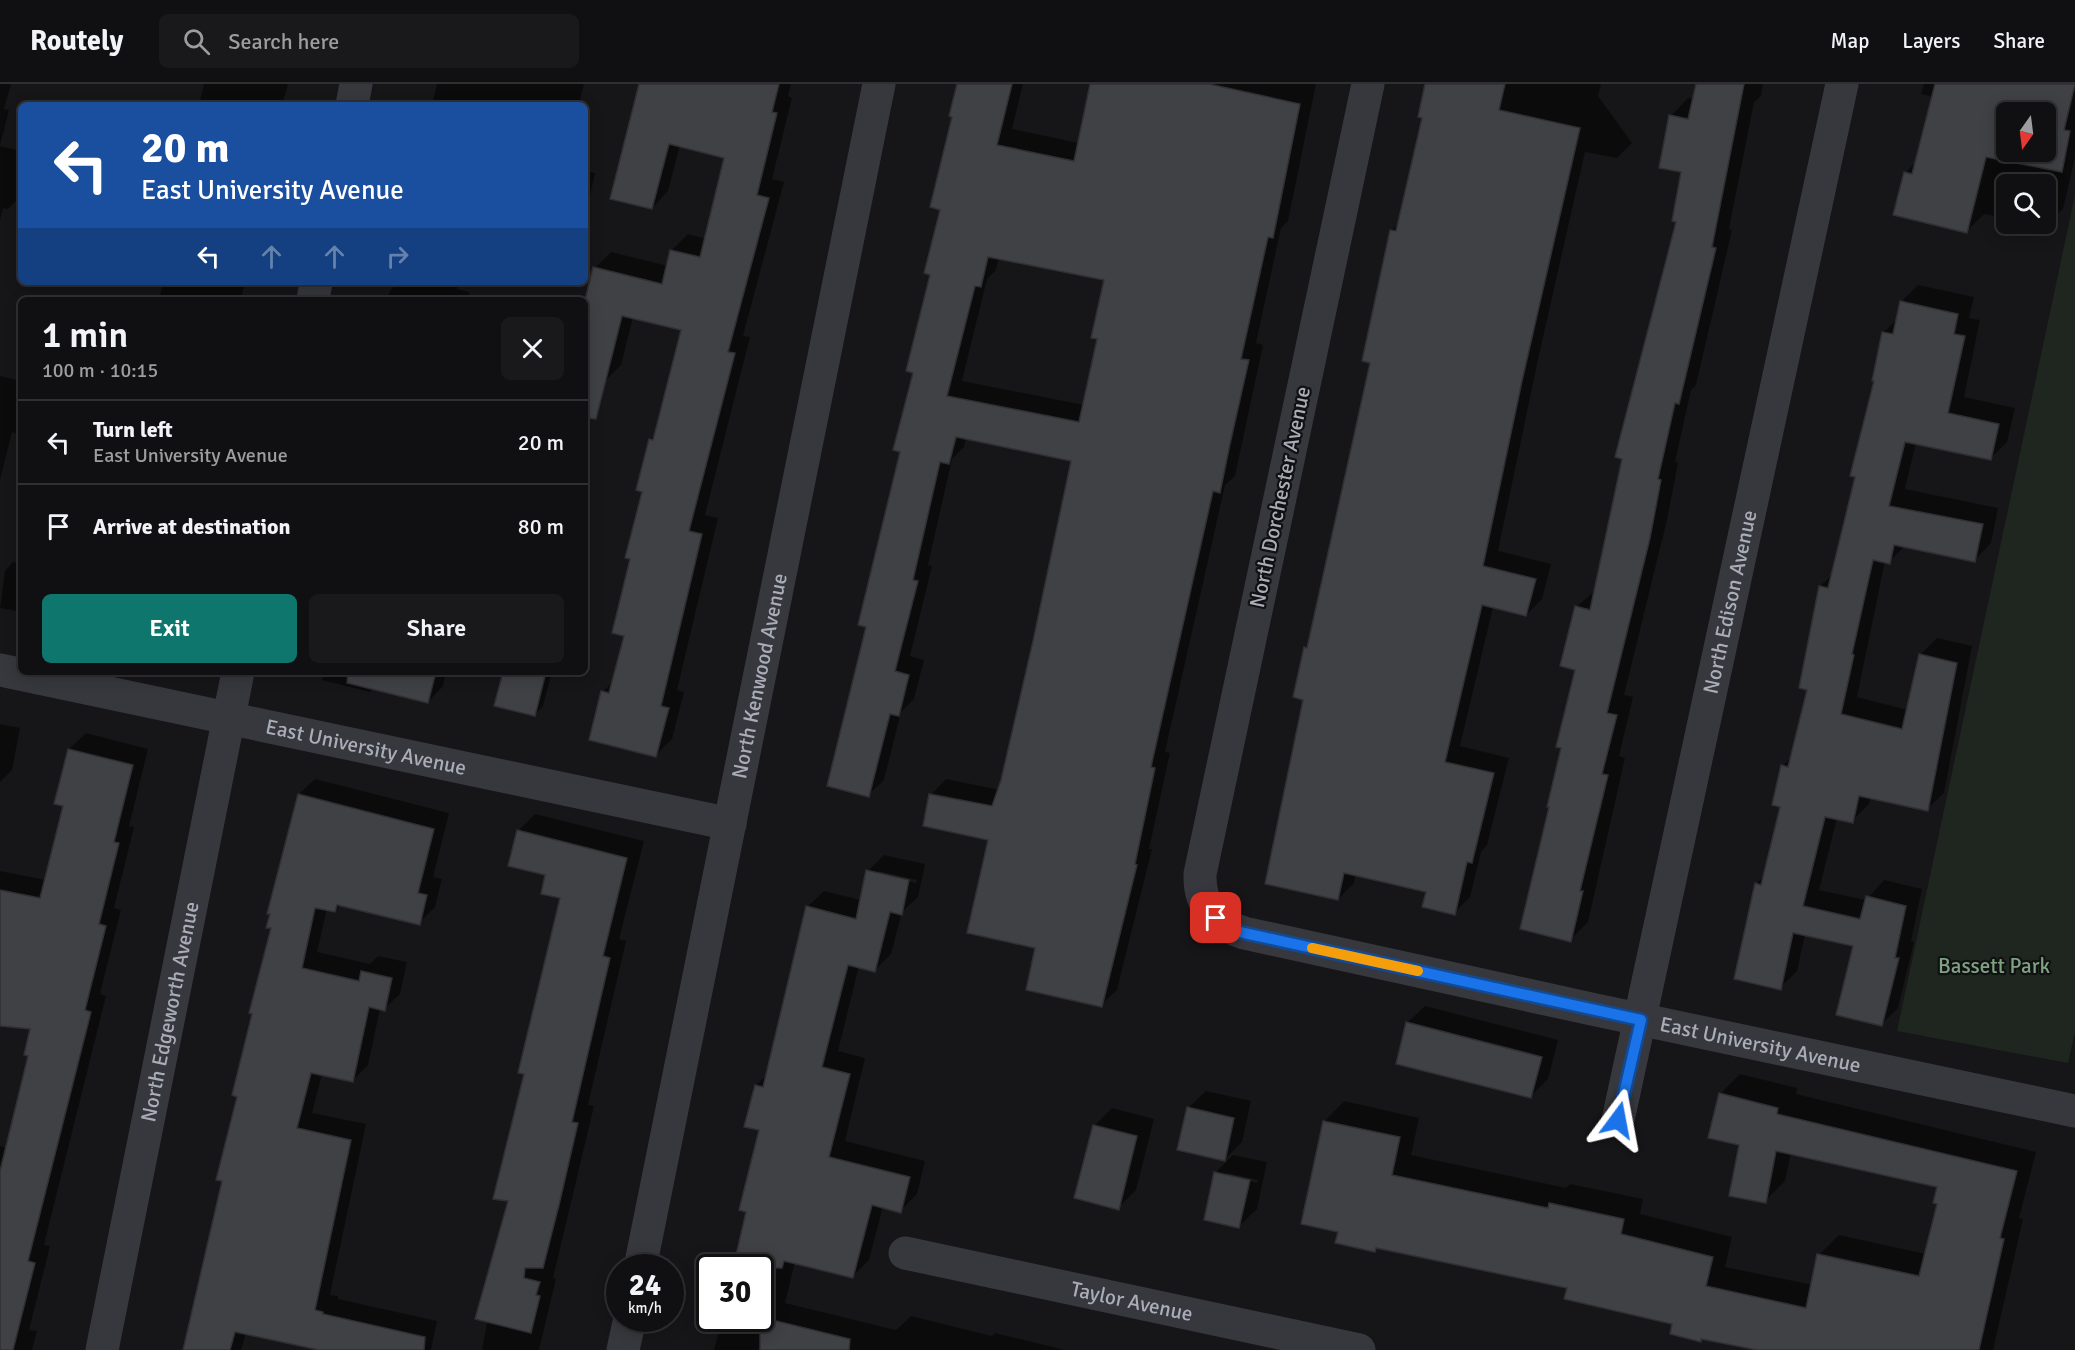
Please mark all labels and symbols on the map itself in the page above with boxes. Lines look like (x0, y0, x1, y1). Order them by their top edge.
north arrow (1996, 102, 2056, 162)
street label: North Dorchester Avenue (1244, 384, 1316, 610)
street label: North Edison Avenue (1698, 508, 1762, 696)
street label: North Kenwood Avenue (726, 571, 793, 781)
street label: East University Avenue (263, 713, 469, 781)
pin (1190, 892, 1241, 943)
street label: North Edgeworth Avenue (135, 899, 205, 1124)
park label: Bassett Park (1938, 953, 2050, 979)
street label: East University Avenue (1658, 1011, 1863, 1078)
position arrow (1586, 1088, 1650, 1152)
speed limit sign: 30 (696, 1254, 774, 1332)
street label: Taylor Avenue (1069, 1276, 1195, 1327)

